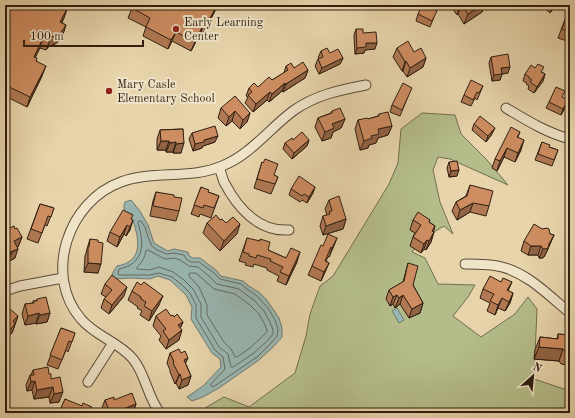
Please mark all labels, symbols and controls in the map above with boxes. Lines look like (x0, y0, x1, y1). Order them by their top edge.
place label: Early Learning Center (184, 17, 264, 43)
scale bar (24, 22, 143, 48)
marker: Early Learning Center (171, 24, 181, 34)
text: 100 m (30, 31, 64, 43)
place label: Mary Casle Elementary School (117, 79, 215, 105)
marker: Mary Casle Elementary School (104, 86, 114, 96)
north arrow (513, 356, 553, 396)
text: N (531, 362, 544, 376)

